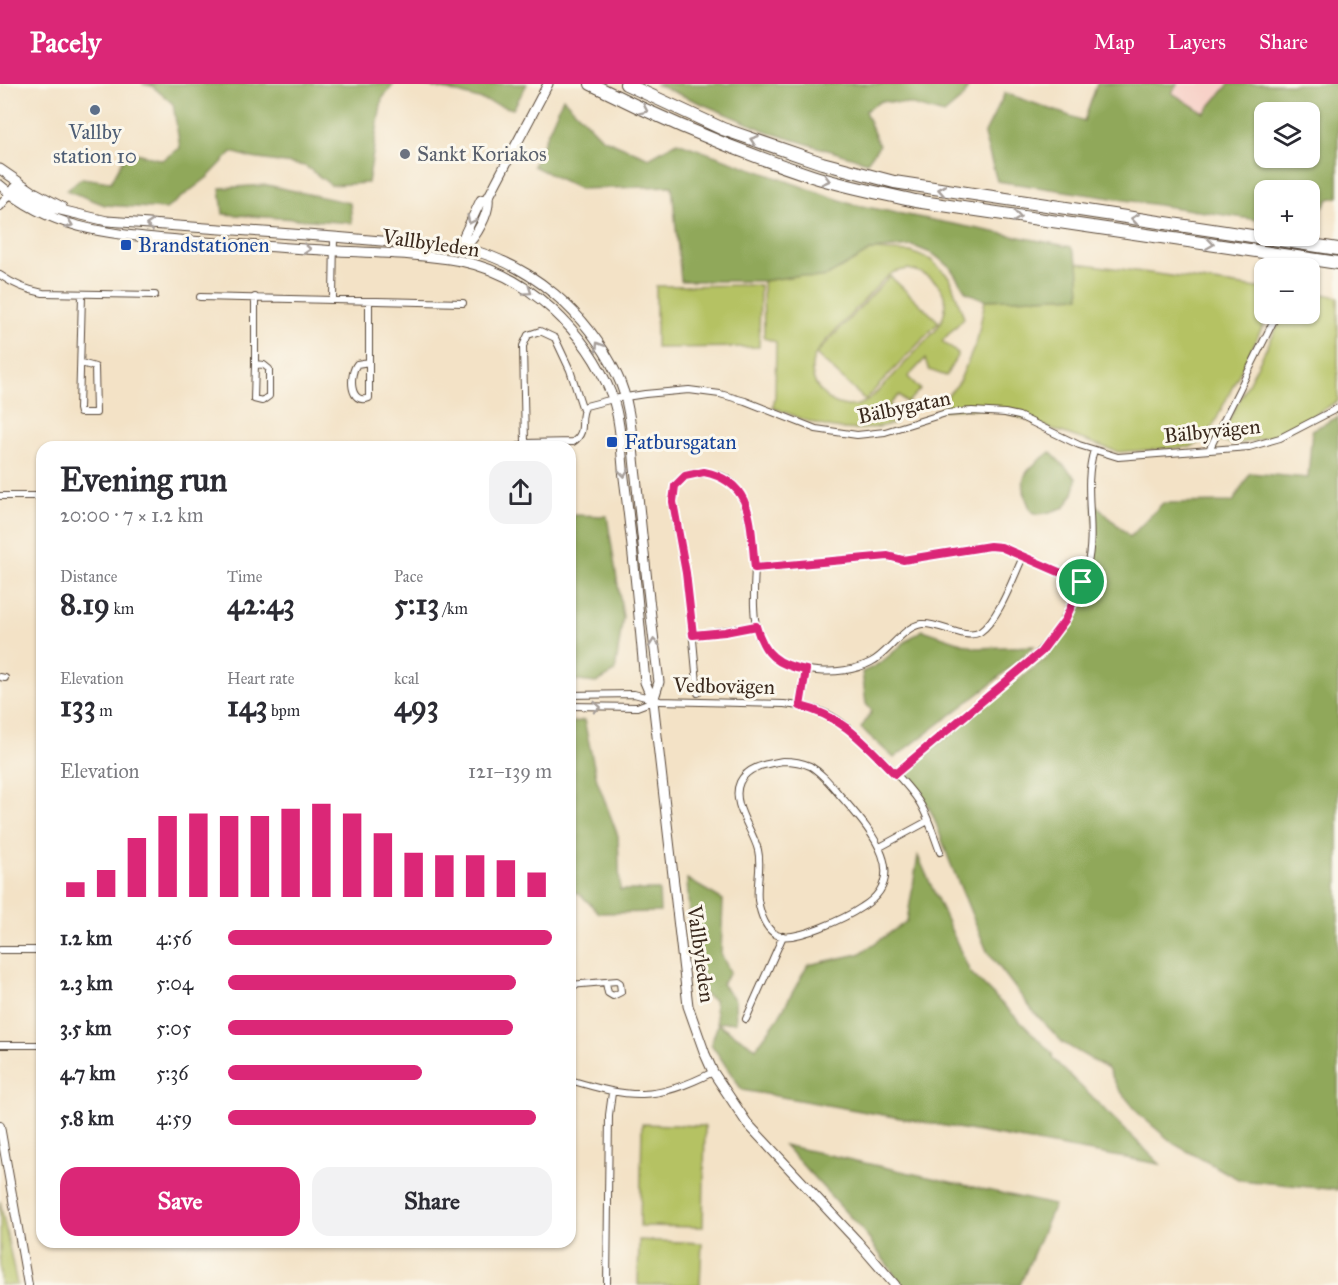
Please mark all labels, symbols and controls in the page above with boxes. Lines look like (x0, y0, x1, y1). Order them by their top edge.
text: Pacely (30, 25, 101, 60)
text: Map (1094, 29, 1135, 55)
text: Layers (1168, 29, 1226, 55)
text: Share (1259, 29, 1308, 55)
one-way arrow (637, 102, 648, 114)
map controls (1254, 102, 1320, 324)
button: layers (1254, 102, 1320, 168)
marker: Vallby station 10 (88, 103, 102, 117)
place label: Vallby station 10 (53, 119, 137, 169)
one-way arrow (749, 135, 760, 147)
place label: Sankt Koriakos (417, 141, 547, 167)
marker: Sankt Koriakos (398, 147, 412, 161)
one-way arrow (821, 172, 831, 185)
button: + (1254, 180, 1320, 246)
one-way arrow (937, 184, 947, 196)
one-way arrow (1012, 210, 1022, 222)
one-way arrow (1130, 213, 1140, 226)
one-way arrow (466, 214, 478, 225)
one-way arrow (63, 216, 73, 229)
one-way arrow (146, 218, 155, 231)
street label: Vallbyleden (380, 223, 481, 263)
place label: Brandstationen (138, 232, 270, 258)
marker: Brandstationen (119, 238, 133, 252)
one-way arrow (1205, 238, 1215, 250)
one-way arrow (303, 242, 312, 255)
button: − (1254, 258, 1320, 324)
one-way arrow (521, 284, 532, 295)
one-way arrow (596, 341, 607, 352)
street label: Bälbygatan (855, 384, 953, 430)
street label: Bälbyvägen (1162, 413, 1262, 449)
place label: Fatbursgatan (624, 429, 737, 455)
marker: Fatbursgatan (605, 435, 619, 449)
text: Evening run (60, 460, 227, 500)
button: share (489, 461, 552, 524)
one-way arrow (617, 468, 630, 477)
text: 20:00 · 7 × 1.2 km (60, 503, 204, 527)
pin (1056, 556, 1107, 607)
icon: arrive (1065, 565, 1098, 598)
text: Distance (60, 567, 117, 586)
text: Time (227, 567, 262, 586)
text: Pace (394, 567, 423, 586)
text: 8.19 (60, 586, 110, 622)
text: 42:43 (227, 586, 295, 622)
text: 5:13 (394, 586, 439, 622)
text: km (110, 599, 134, 618)
text: /km (439, 599, 468, 618)
one-way arrow (648, 639, 661, 648)
text: Elevation (60, 669, 124, 688)
text: Heart rate (227, 669, 294, 688)
text: kcal (394, 669, 419, 688)
street label: Vedbovägen (672, 672, 775, 700)
text: 133 (60, 688, 96, 724)
text: 143 (227, 688, 268, 724)
text: 493 (394, 688, 439, 724)
text: m (96, 701, 113, 720)
text: bpm (268, 701, 300, 720)
one-way arrow (593, 701, 602, 713)
text: Elevation (60, 759, 139, 783)
text: 121–139 m (468, 759, 552, 783)
street label: Vallbyleden (681, 903, 721, 1004)
text: 1.2 km (60, 926, 112, 950)
text: 4:56 (156, 926, 192, 950)
text: 2.3 km (60, 971, 113, 995)
text: 5:04 (156, 971, 193, 995)
text: 3.5 km (60, 1016, 112, 1040)
text: 5:05 (156, 1016, 191, 1040)
text: 4.7 km (60, 1061, 116, 1085)
text: 5:36 (156, 1061, 189, 1085)
text: 5.8 km (60, 1106, 114, 1130)
text: 4:59 (156, 1106, 192, 1130)
button: Save (60, 1167, 300, 1236)
button: Share (312, 1167, 552, 1236)

